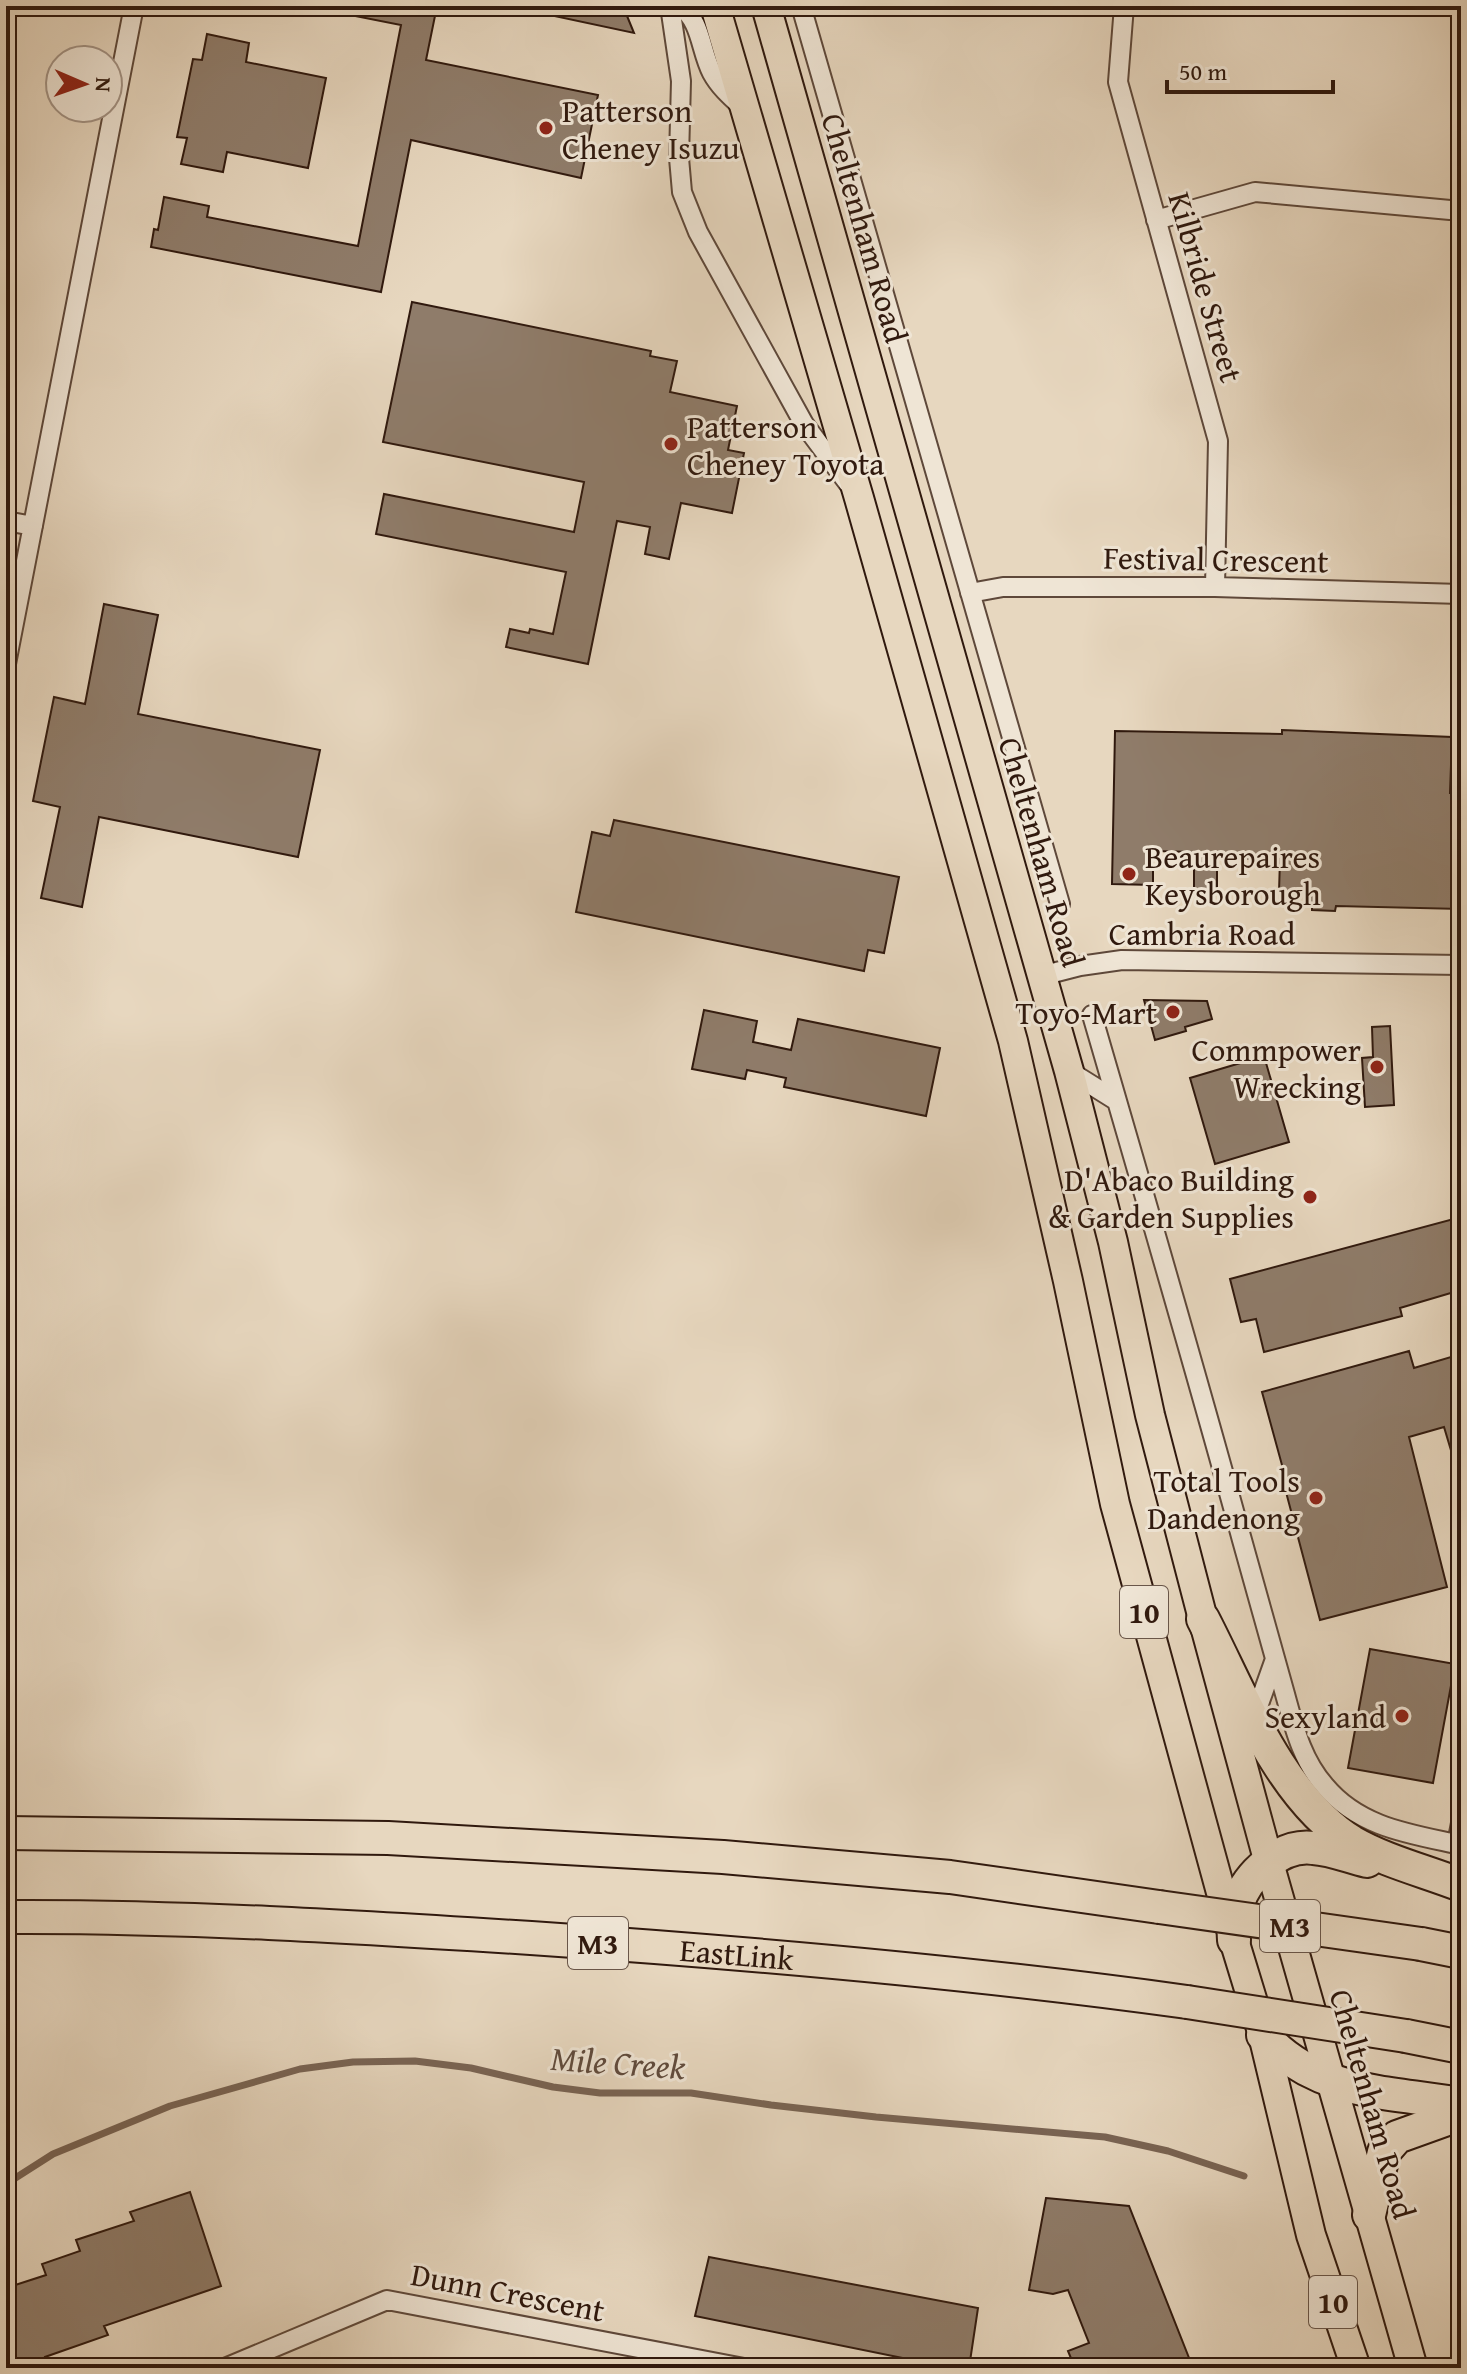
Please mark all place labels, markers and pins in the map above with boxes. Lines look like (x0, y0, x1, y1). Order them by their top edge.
place label: Patterson Cheney Isuzu (562, 87, 740, 171)
marker: Patterson Cheney Isuzu (537, 119, 555, 137)
place label: Patterson Cheney Toyota (687, 403, 884, 487)
marker: Patterson Cheney Toyota (662, 435, 680, 453)
place label: Beaurepaires Keysborough (1145, 833, 1321, 917)
marker: Beaurepaires Keysborough (1120, 865, 1138, 883)
place label: Toyo-Mart (1016, 989, 1157, 1036)
marker: Toyo-Mart (1164, 1003, 1182, 1021)
place label: Commpower Wrecking (1192, 1026, 1361, 1110)
marker: Commpower Wrecking (1368, 1058, 1386, 1076)
place label: D'Abaco Building & Garden Supplies (1048, 1156, 1294, 1240)
marker: D'Abaco Building & Garden Supplies (1301, 1188, 1319, 1206)
place label: Total Tools Dandenong (1147, 1457, 1300, 1541)
marker: Total Tools Dandenong (1307, 1489, 1325, 1507)
place label: Sexyland (1264, 1693, 1386, 1740)
marker: Sexyland (1393, 1707, 1411, 1725)

